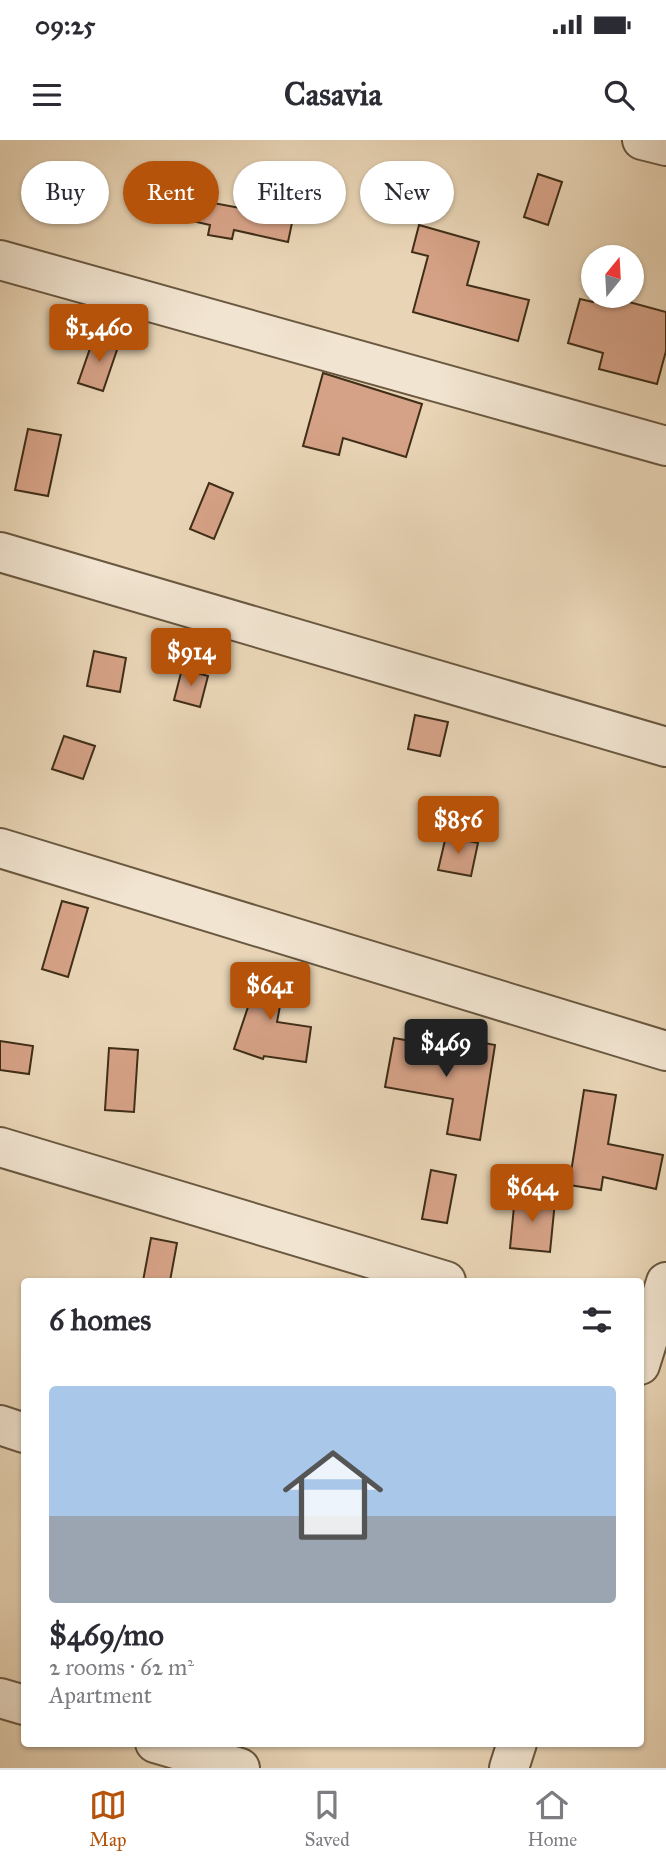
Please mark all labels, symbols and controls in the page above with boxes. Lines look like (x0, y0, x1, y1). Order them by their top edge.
text: 09:25 (35, 9, 95, 41)
text: Casavia (284, 75, 382, 114)
icon: menu (28, 76, 66, 114)
icon: search (600, 76, 638, 114)
chip: Buy (21, 161, 109, 224)
chip: Rent (123, 161, 219, 224)
chip: Filters (233, 161, 346, 224)
chip: New (360, 161, 454, 224)
north arrow (581, 245, 644, 308)
map controls (581, 245, 644, 308)
pin: $1,460 (42, 304, 156, 364)
text: $1,460 (65, 313, 133, 341)
pin: $914 (150, 629, 232, 688)
text: $914 (167, 637, 215, 665)
pin: $856 (417, 796, 499, 856)
text: $856 (434, 805, 482, 833)
pin: $641 (229, 962, 311, 1022)
text: $641 (246, 971, 294, 999)
pin: $469 (405, 1020, 487, 1079)
text: $469 (421, 1028, 471, 1056)
pin: $644 (491, 1164, 573, 1224)
text: $644 (506, 1173, 558, 1201)
icon: filters (578, 1301, 616, 1339)
text: 6 homes (49, 1302, 151, 1338)
icon: home (270, 1432, 396, 1558)
text: $469/mo (49, 1617, 164, 1653)
text: 2 rooms · 62 m² (49, 1653, 194, 1681)
text: Apartment (49, 1681, 152, 1709)
tab: Map (89, 1786, 127, 1851)
tab: Saved (305, 1786, 350, 1851)
tab: Home (527, 1786, 577, 1851)

